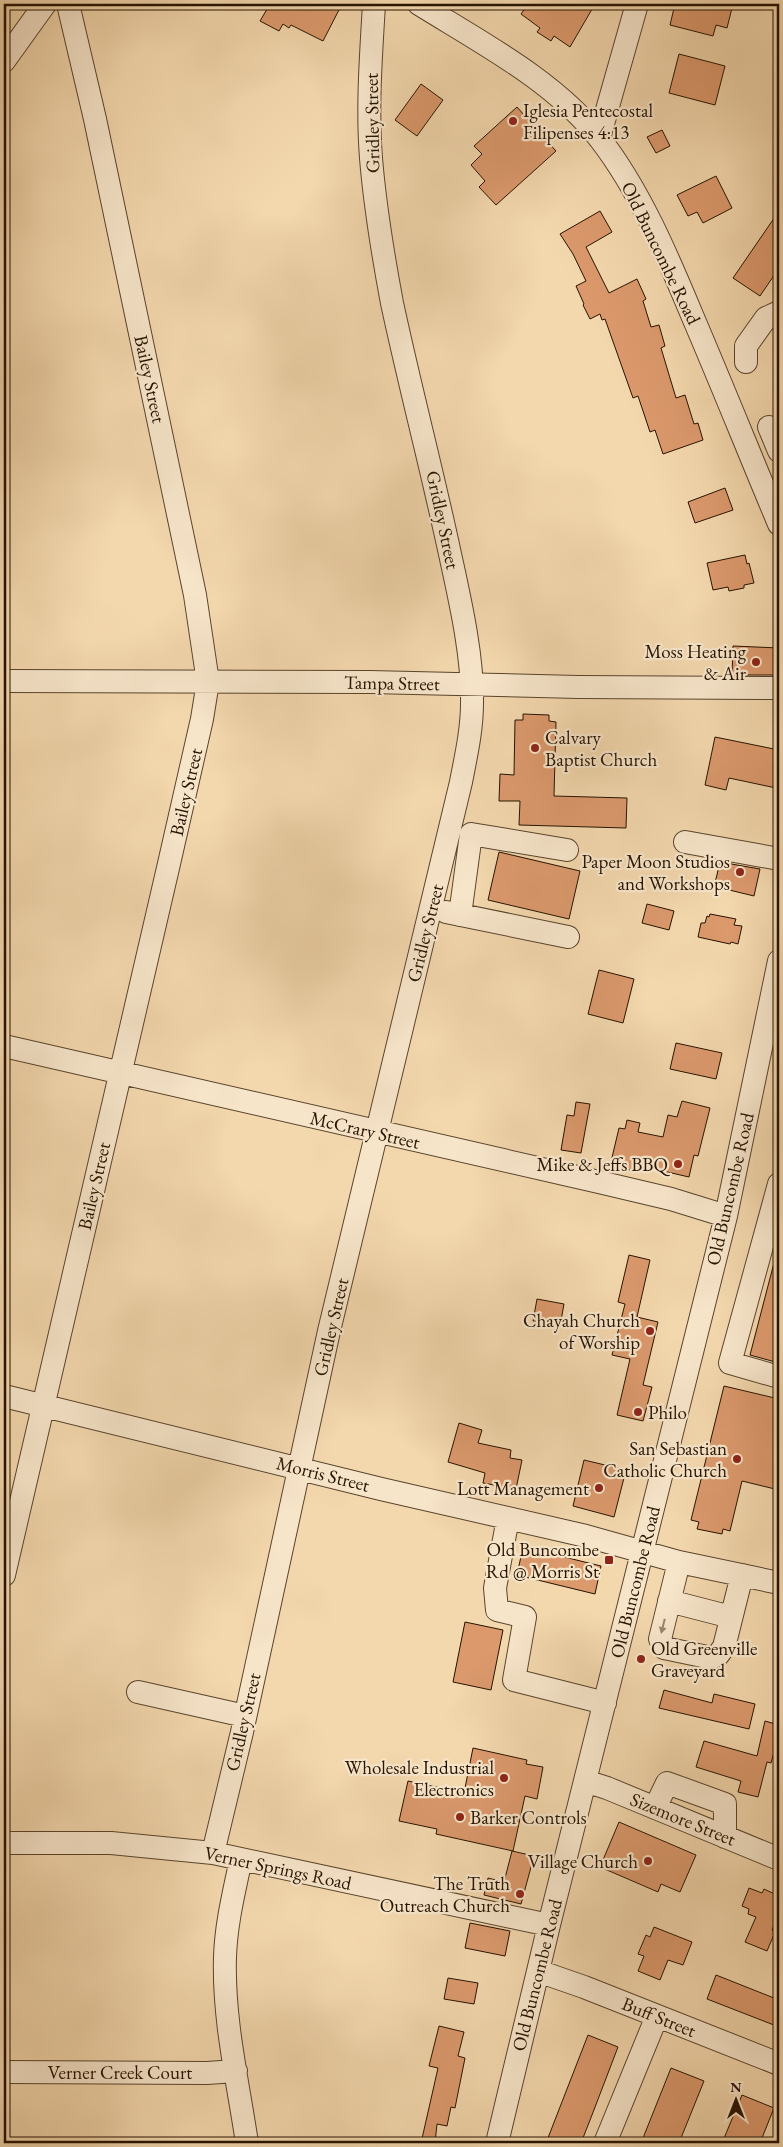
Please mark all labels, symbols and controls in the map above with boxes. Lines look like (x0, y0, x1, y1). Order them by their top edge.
street label: Gridley Street (359, 73, 385, 173)
place label: Iglesia Pentecostal Filipenses 4:13 (523, 98, 653, 145)
marker: Iglesia Pentecostal Filipenses 4:13 (507, 115, 519, 127)
street label: Old Buncombe Road (616, 177, 707, 329)
street label: Bailey Street (128, 333, 172, 425)
street label: Gridley Street (420, 468, 466, 572)
place label: Moss Heating & Air (644, 639, 747, 686)
marker: Moss Heating & Air (750, 656, 762, 668)
street label: Tampa Street (344, 670, 440, 696)
place label: Calvary Baptist Church (545, 725, 657, 772)
marker: Calvary Baptist Church (529, 742, 541, 754)
street label: Bailey Street (164, 746, 208, 838)
place label: Paper Moon Studios and Workshops (581, 849, 730, 896)
marker: Paper Moon Studios and Workshops (734, 866, 746, 878)
street label: Gridley Street (401, 881, 449, 985)
street label: McCrary Street (308, 1105, 422, 1155)
street label: Old Buncombe Road (700, 1110, 760, 1268)
street label: Bailey Street (72, 1140, 116, 1232)
place label: Mike & Jeffs BBQ (536, 1152, 670, 1177)
marker: Mike & Jeffs BBQ (672, 1158, 684, 1170)
street label: Gridley Street (308, 1275, 354, 1379)
place label: Chayah Church of Worship (523, 1308, 640, 1355)
marker: Chayah Church of Worship (644, 1325, 656, 1337)
place label: Philo (648, 1400, 687, 1425)
marker: Philo (632, 1406, 644, 1418)
place label: San Sebastian Catholic Church (603, 1436, 727, 1483)
street label: Morris Street (274, 1450, 372, 1498)
marker: San Sebastian Catholic Church (731, 1453, 743, 1465)
place label: Lott Management (457, 1476, 589, 1501)
marker: Lott Management (593, 1482, 605, 1494)
street label: Old Buncombe Road (604, 1503, 666, 1661)
place label: Old Buncombe Rd @ Morris St (486, 1537, 599, 1584)
marker: Old Buncombe Rd @ Morris St (603, 1554, 615, 1566)
one-way arrow (659, 1619, 667, 1634)
place label: Old Greenville Graveyard (651, 1636, 757, 1683)
marker: Old Greenville Graveyard (635, 1653, 647, 1665)
street label: Gridley Street (220, 1670, 266, 1774)
place label: Wholesale Industrial Electronics (345, 1755, 494, 1802)
marker: Wholesale Industrial Electronics (498, 1772, 510, 1784)
street label: Sizemore Street (627, 1787, 739, 1851)
place label: Barker Controls (470, 1805, 587, 1830)
marker: Barker Controls (454, 1811, 466, 1823)
street label: Verner Springs Road (202, 1840, 354, 1896)
place label: Village Church (528, 1849, 638, 1874)
marker: Village Church (642, 1855, 654, 1867)
place label: The Truth Outreach Church (380, 1871, 510, 1918)
marker: The Truth Outreach Church (514, 1888, 526, 1900)
street label: Old Buncombe Road (506, 1896, 568, 2054)
street label: Buff Street (618, 1991, 700, 2043)
street label: Verner Creek Court (48, 2060, 192, 2085)
north arrow (710, 2074, 760, 2124)
text: N (730, 2078, 742, 2096)

